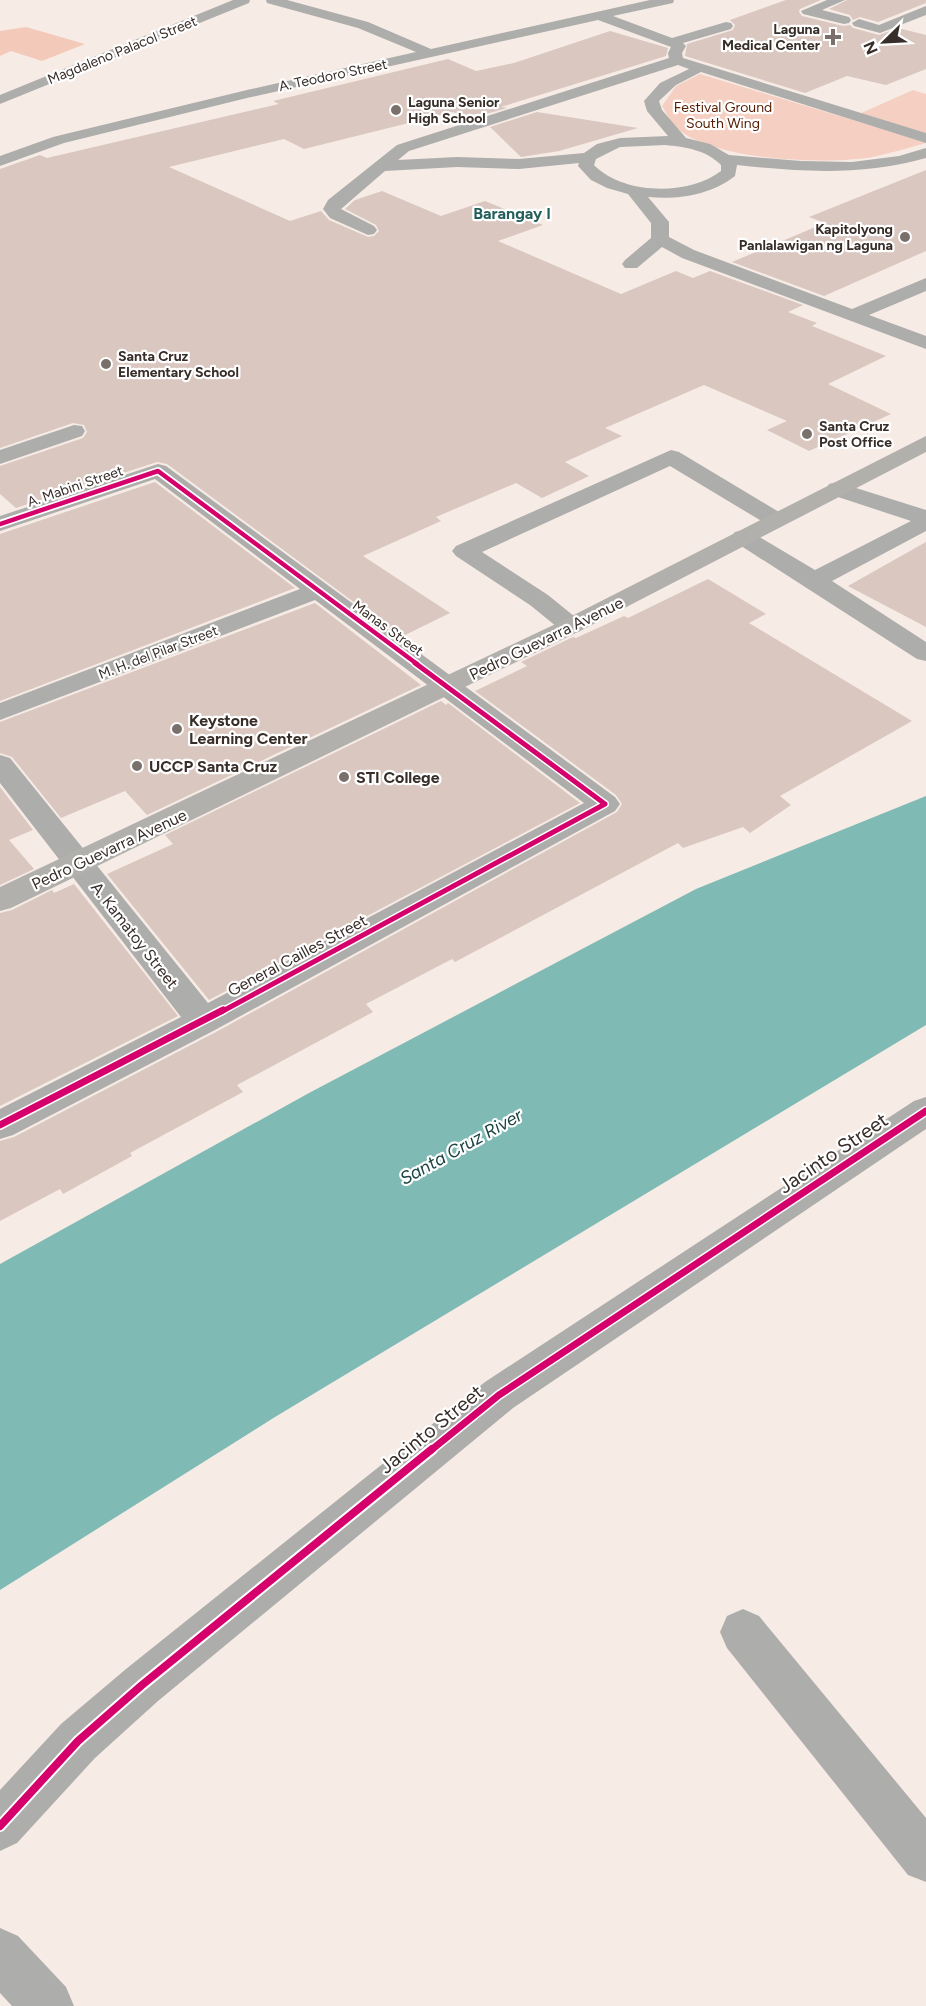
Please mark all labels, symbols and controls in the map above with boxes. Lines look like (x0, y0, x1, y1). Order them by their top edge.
north arrow (854, 12, 914, 72)
street label: Magdaleno Palacol Street (45, 13, 199, 88)
place label: Laguna Medical Center (722, 21, 821, 54)
marker: Laguna Medical Center (824, 28, 842, 46)
text: N (860, 38, 882, 57)
street label: A. Teodoro Street (277, 56, 389, 95)
place label: Laguna Senior High School (408, 94, 500, 127)
park label: Festival Ground South Wing (674, 99, 772, 132)
marker: Laguna Senior High School (389, 103, 403, 117)
district label: Barangay I (473, 204, 551, 223)
place label: Kapitolyong Panlalawigan ng Laguna (739, 221, 893, 254)
marker: Kapitolyong Panlalawigan ng Laguna (898, 230, 912, 244)
place label: Santa Cruz Elementary School (118, 348, 239, 381)
marker: Santa Cruz Elementary School (99, 357, 113, 371)
place label: Santa Cruz Post Office (819, 418, 892, 451)
marker: Santa Cruz Post Office (800, 427, 814, 441)
street label: A. Mabini Street (25, 462, 125, 511)
street label: Pedro Guevarra Avenue (466, 593, 626, 684)
street label: Manas Street (349, 597, 426, 660)
street label: M. H. del Pilar Street (96, 622, 220, 683)
place label: Keystone Learning Center (189, 711, 308, 748)
marker: Keystone Learning Center (170, 722, 184, 736)
place label: UCCP Santa Cruz (149, 757, 278, 776)
marker: UCCP Santa Cruz (130, 759, 144, 773)
place label: STI College (356, 768, 440, 787)
marker: STI College (337, 770, 351, 784)
street label: Pedro Guevarra Avenue (29, 805, 190, 894)
street label: A. Kamatoy Street (87, 878, 182, 992)
street label: General Cailles Street (224, 911, 370, 1000)
water label: Santa Cruz River (396, 1104, 527, 1190)
street label: Jacinto Street (774, 1107, 892, 1199)
street label: Jacinto Street (374, 1380, 488, 1478)

